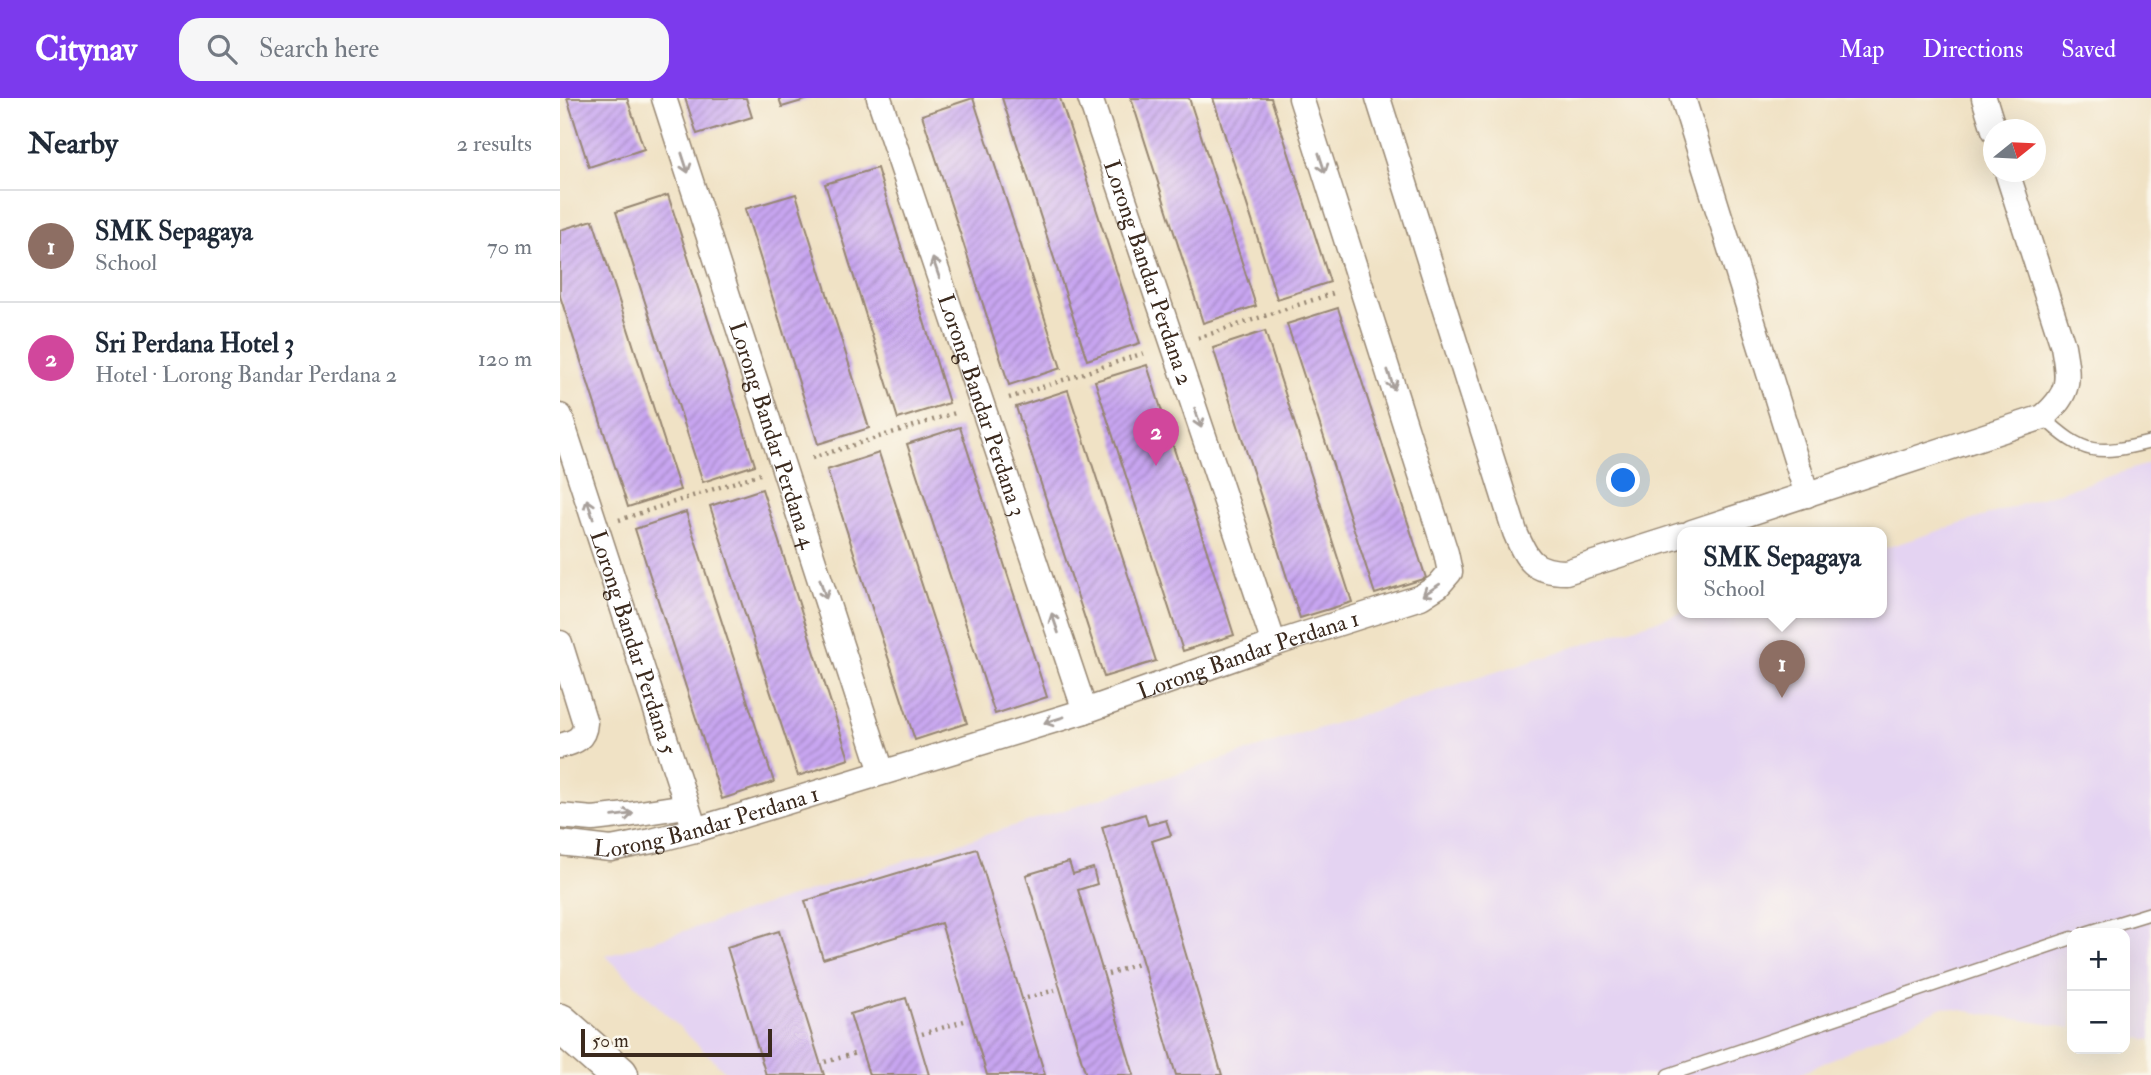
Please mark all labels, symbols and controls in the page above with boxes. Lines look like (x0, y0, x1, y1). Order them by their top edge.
search box (179, 18, 669, 81)
text: Citynav (35, 29, 137, 70)
icon: search (203, 30, 241, 68)
text: Search here (259, 33, 379, 65)
text: Map (1839, 34, 1884, 65)
text: Directions (1922, 34, 2023, 65)
text: Saved (2061, 34, 2116, 65)
north arrow (1983, 119, 2046, 182)
text: Nearby (28, 125, 118, 162)
text: 2 results (457, 129, 532, 158)
one-way arrow (679, 152, 692, 174)
one-way arrow (1316, 152, 1329, 174)
street label: Lorong Bandar Perdana 2 (1097, 156, 1200, 389)
text: SMK Sepagaya (95, 216, 253, 248)
text: 1 (47, 232, 55, 261)
text: 70 m (487, 232, 532, 261)
text: School (95, 248, 157, 277)
one-way arrow (929, 257, 941, 279)
street label: Lorong Bandar Perdana 3 (931, 290, 1033, 520)
street label: Lorong Bandar Perdana 4 (723, 318, 824, 553)
text: Sri Perdana Hotel 3 (95, 328, 294, 360)
text: 2 (45, 344, 57, 373)
text: 120 m (478, 344, 532, 373)
text: Hotel · Lorong Bandar Perdana 2 (95, 360, 397, 389)
one-way arrow (1386, 368, 1398, 390)
one-way arrow (1193, 407, 1205, 429)
pin: 2 (1133, 408, 1179, 466)
your location (1606, 463, 1640, 497)
one-way arrow (583, 499, 595, 521)
street label: Lorong Bandar Perdana 5 (584, 527, 684, 758)
popup (1677, 527, 1887, 618)
text: SMK Sepagaya (1703, 542, 1861, 574)
text: School (1703, 574, 1765, 603)
one-way arrow (817, 578, 830, 600)
one-way arrow (1422, 583, 1441, 597)
street label: Lorong Bandar Perdana 1 (1134, 603, 1363, 706)
one-way arrow (1048, 612, 1060, 634)
pin: 1 (1759, 640, 1805, 698)
one-way arrow (1044, 714, 1066, 727)
street label: Lorong Bandar Perdana 1 (592, 779, 822, 863)
one-way arrow (612, 809, 634, 822)
map controls (2067, 928, 2130, 1054)
button: + (2067, 928, 2130, 991)
button: − (2067, 991, 2130, 1054)
scale bar (581, 1026, 772, 1058)
text: 50 m (592, 1029, 629, 1053)

